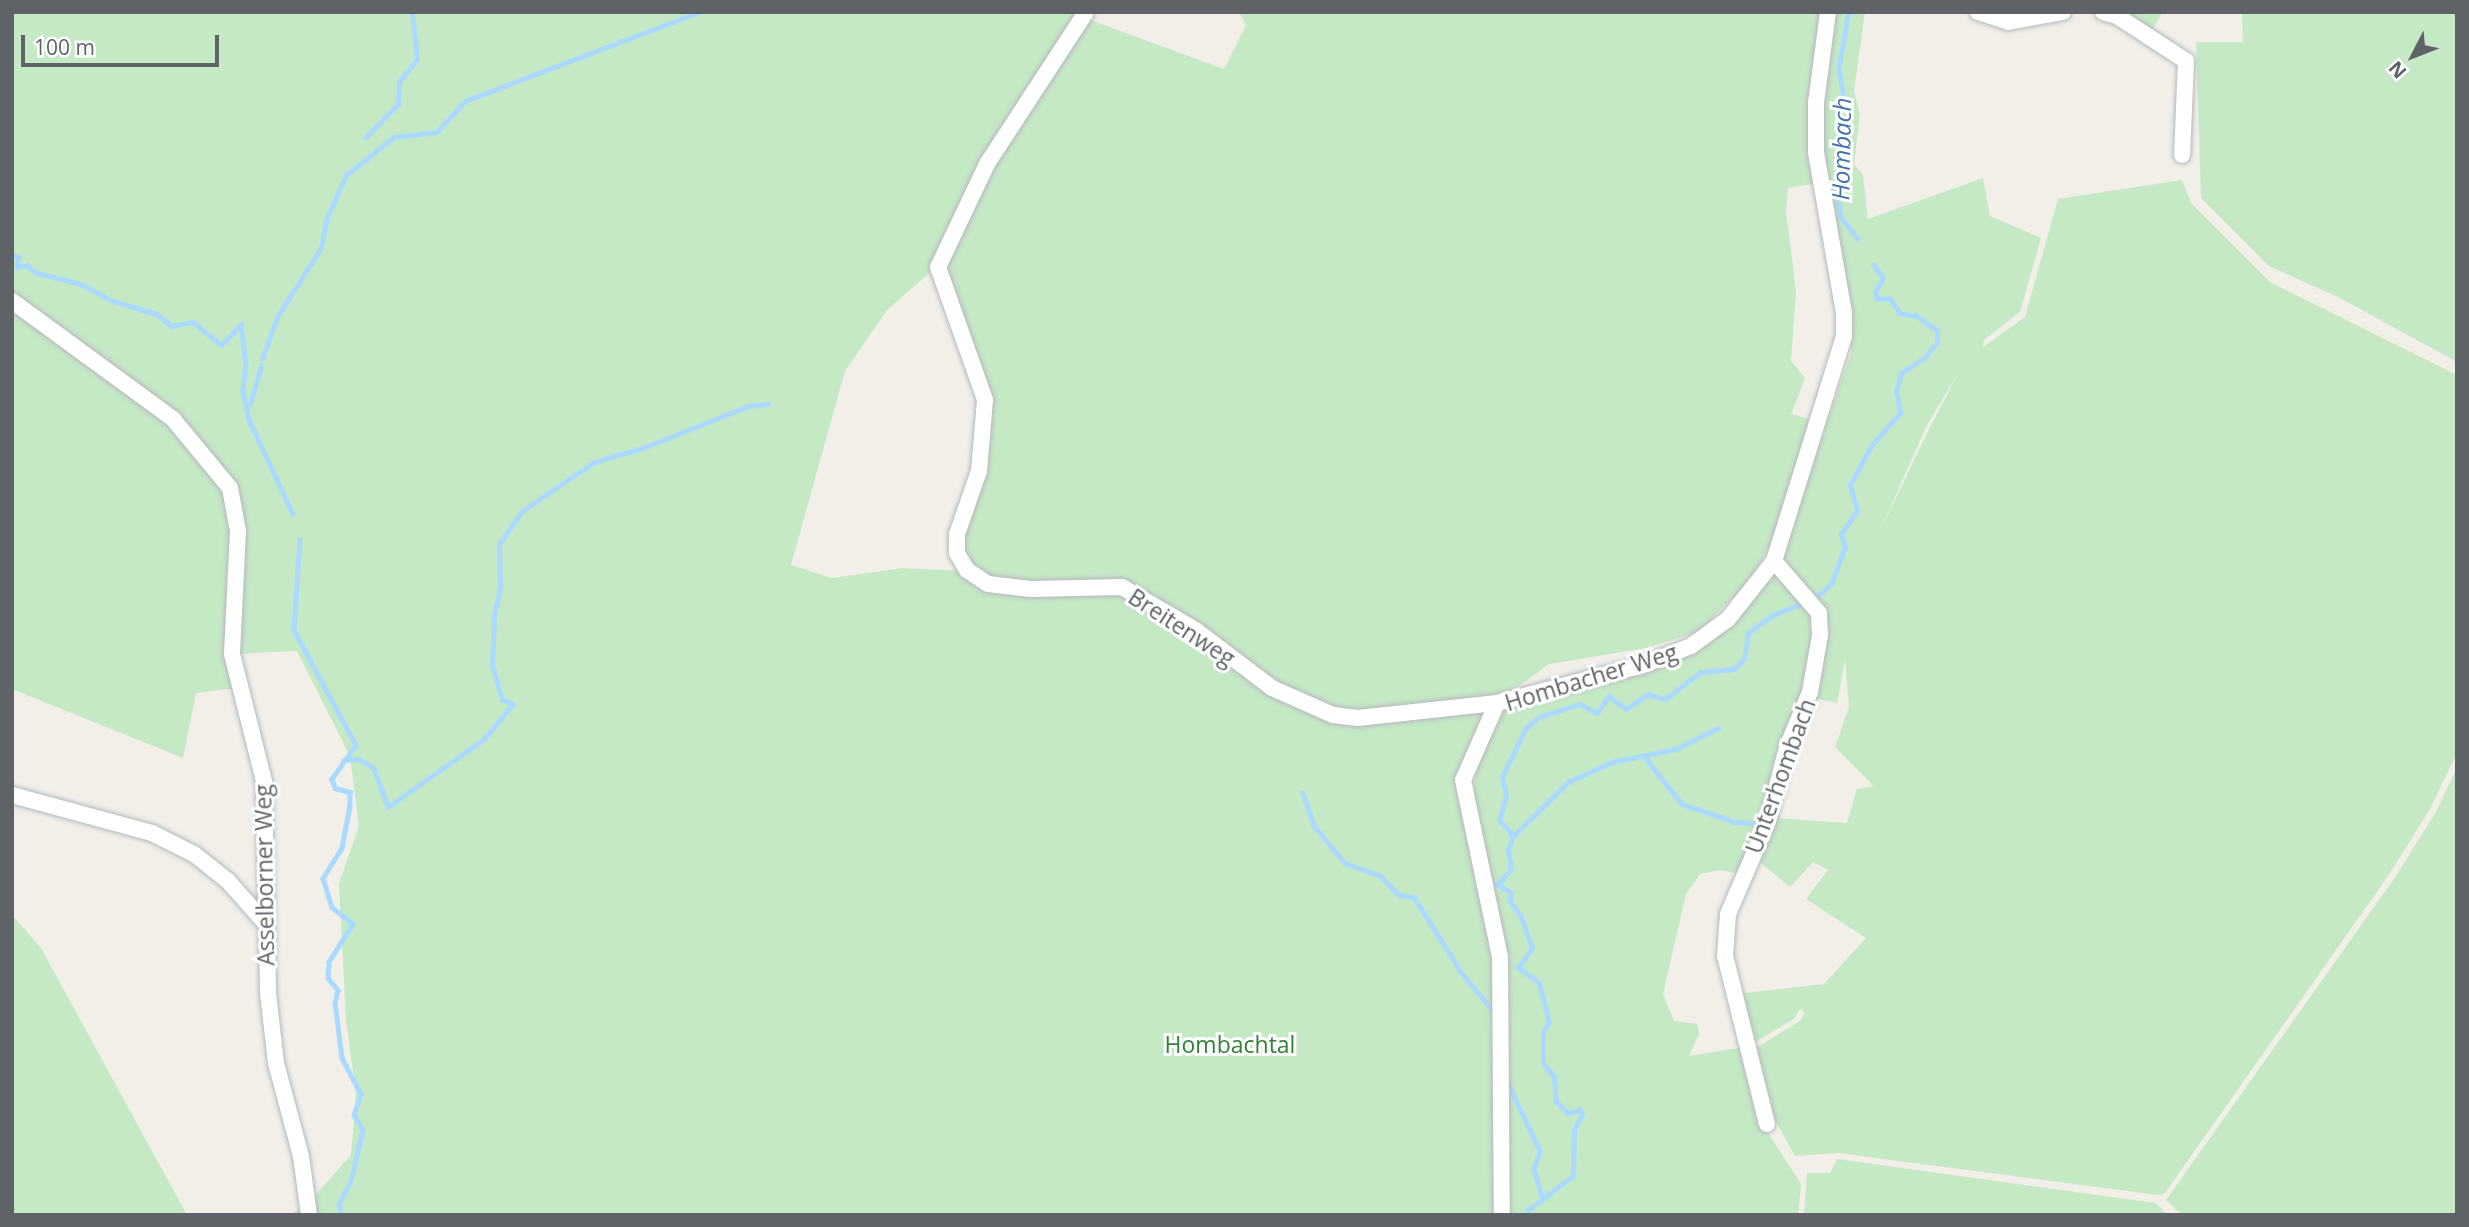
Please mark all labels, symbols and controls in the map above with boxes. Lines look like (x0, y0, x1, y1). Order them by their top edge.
scale bar (24, 21, 222, 65)
north arrow (2378, 21, 2448, 91)
text: 100 m (34, 33, 95, 61)
text: N (2383, 56, 2412, 84)
water label: Hombach (1826, 97, 1856, 201)
street label: Breitenweg (1124, 582, 1240, 672)
street label: Hombacher Weg (1501, 638, 1681, 716)
street label: Unterhombach (1739, 695, 1821, 857)
street label: Asselborner Weg (249, 784, 279, 966)
park label: Hombachtal (1165, 1030, 1295, 1058)

